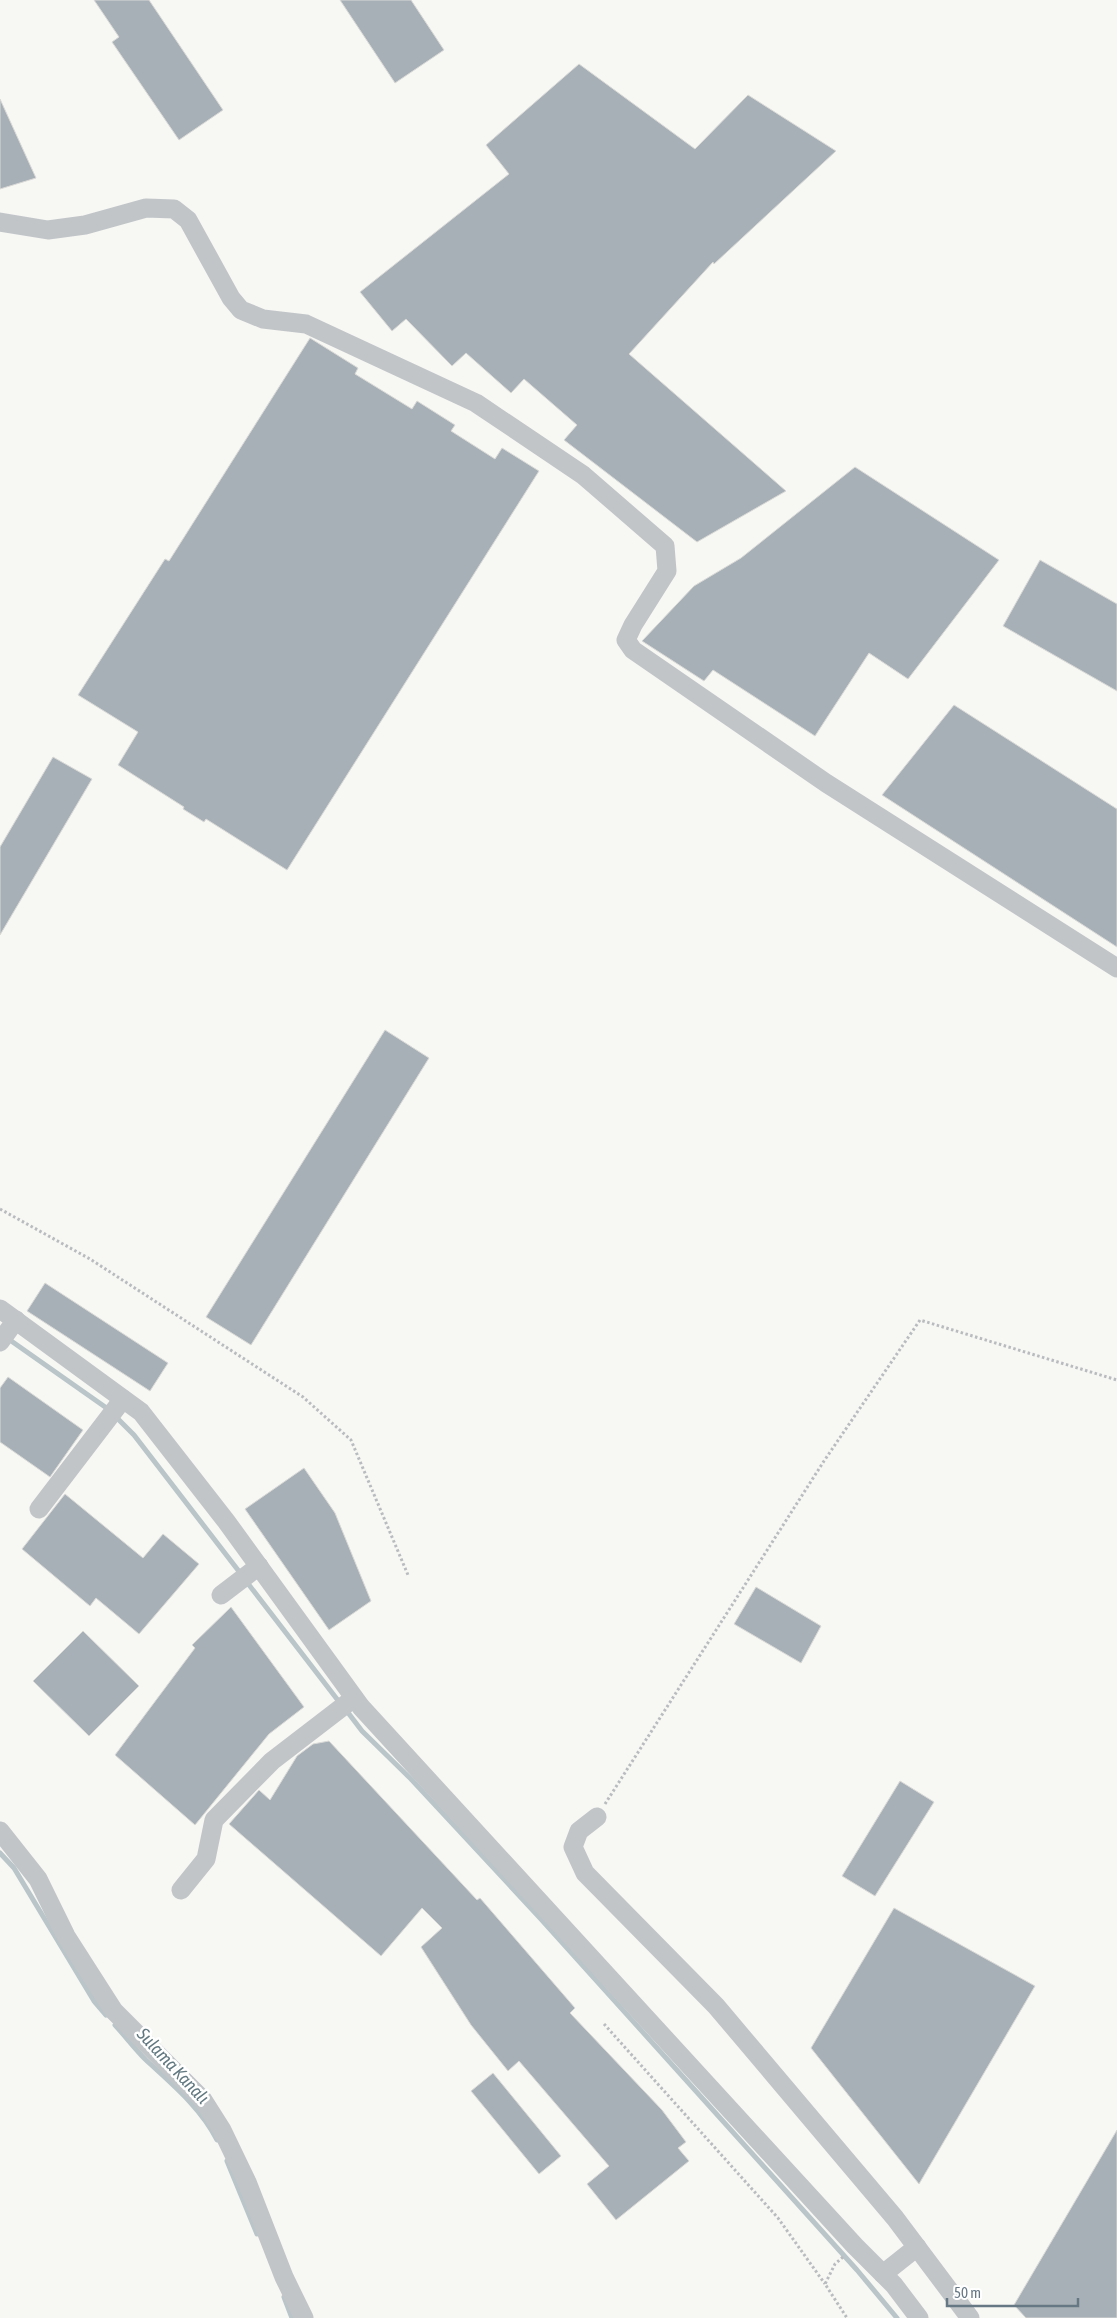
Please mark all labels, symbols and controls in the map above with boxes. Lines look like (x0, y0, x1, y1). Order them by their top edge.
water label: Sulama Kanalı (132, 2023, 214, 2108)
scale bar (947, 2276, 1078, 2308)
text: 50 m (954, 2284, 981, 2301)

